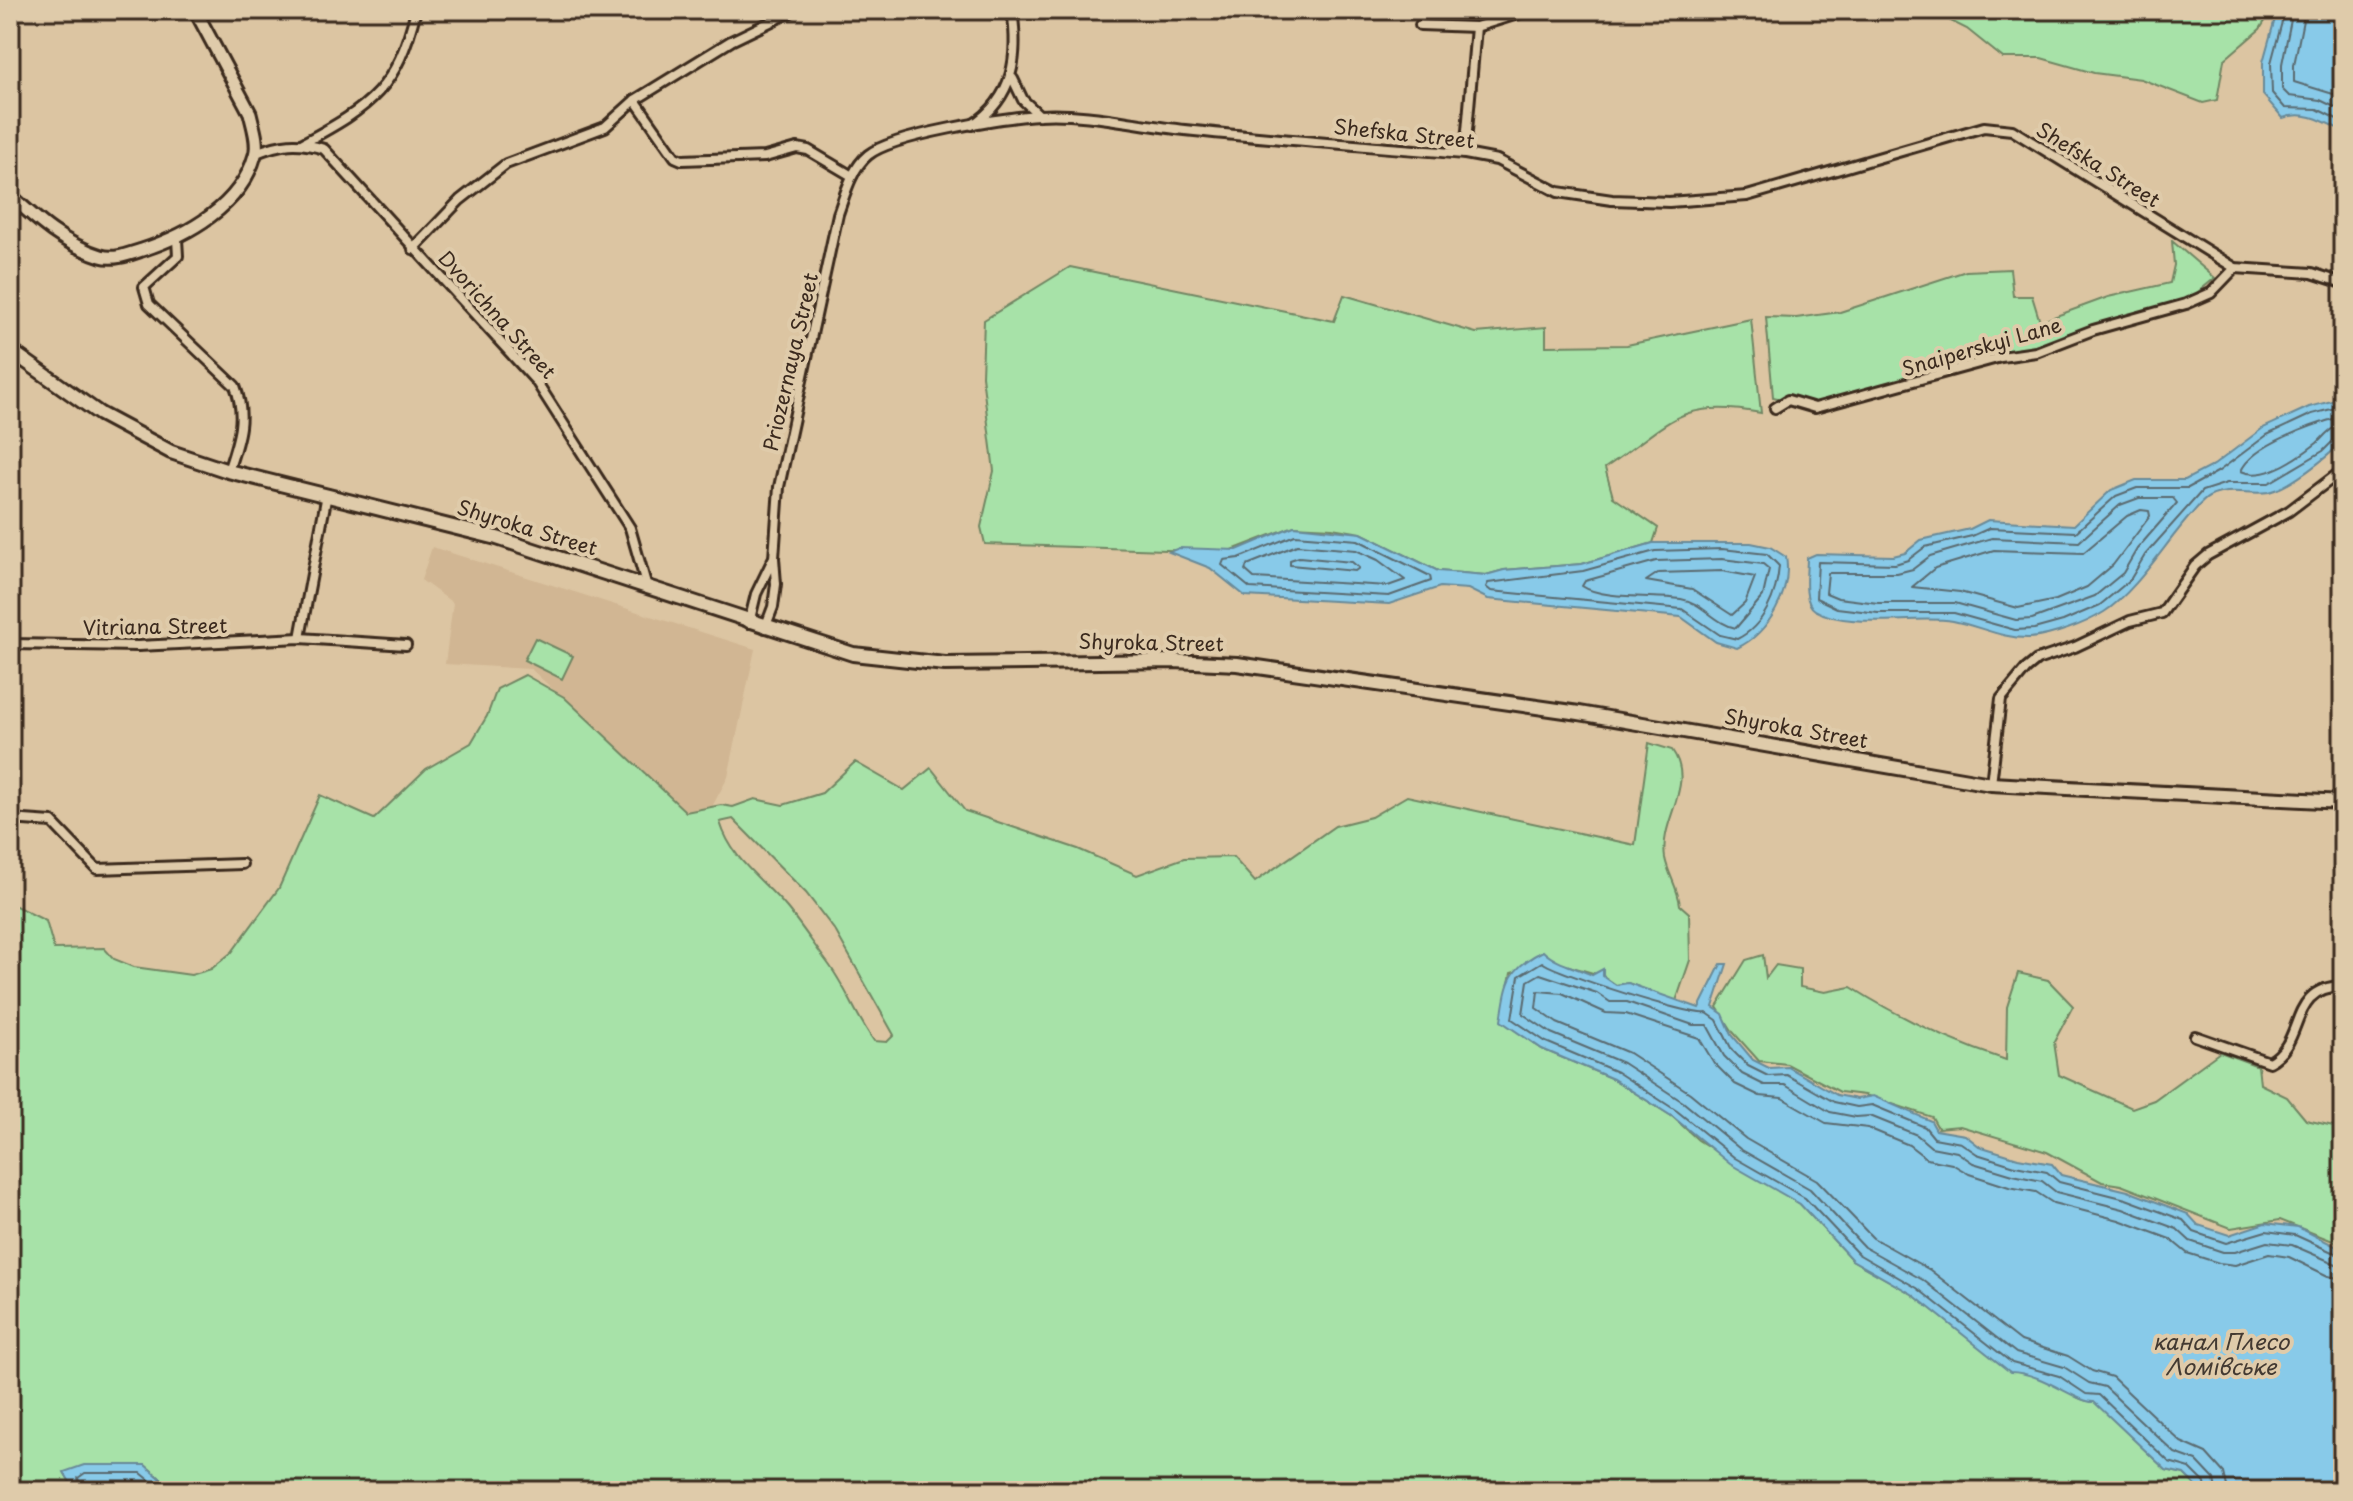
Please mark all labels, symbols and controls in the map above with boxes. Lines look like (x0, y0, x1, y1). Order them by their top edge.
street label: Shefska Street (1332, 111, 1476, 155)
street label: Shefska Street (2031, 114, 2166, 214)
street label: Dvorichna Street (432, 244, 564, 385)
street label: Priozernaya Street (755, 270, 825, 454)
street label: Snaiperskyi Lane (1899, 309, 2065, 383)
street label: Shyroka Street (453, 491, 601, 563)
street label: Vitriana Street (83, 610, 227, 642)
street label: Shyroka Street (1078, 626, 1224, 658)
street label: Shyroka Street (1722, 701, 1870, 755)
water label: канал Плесо Ломівське (2153, 1324, 2291, 1382)

